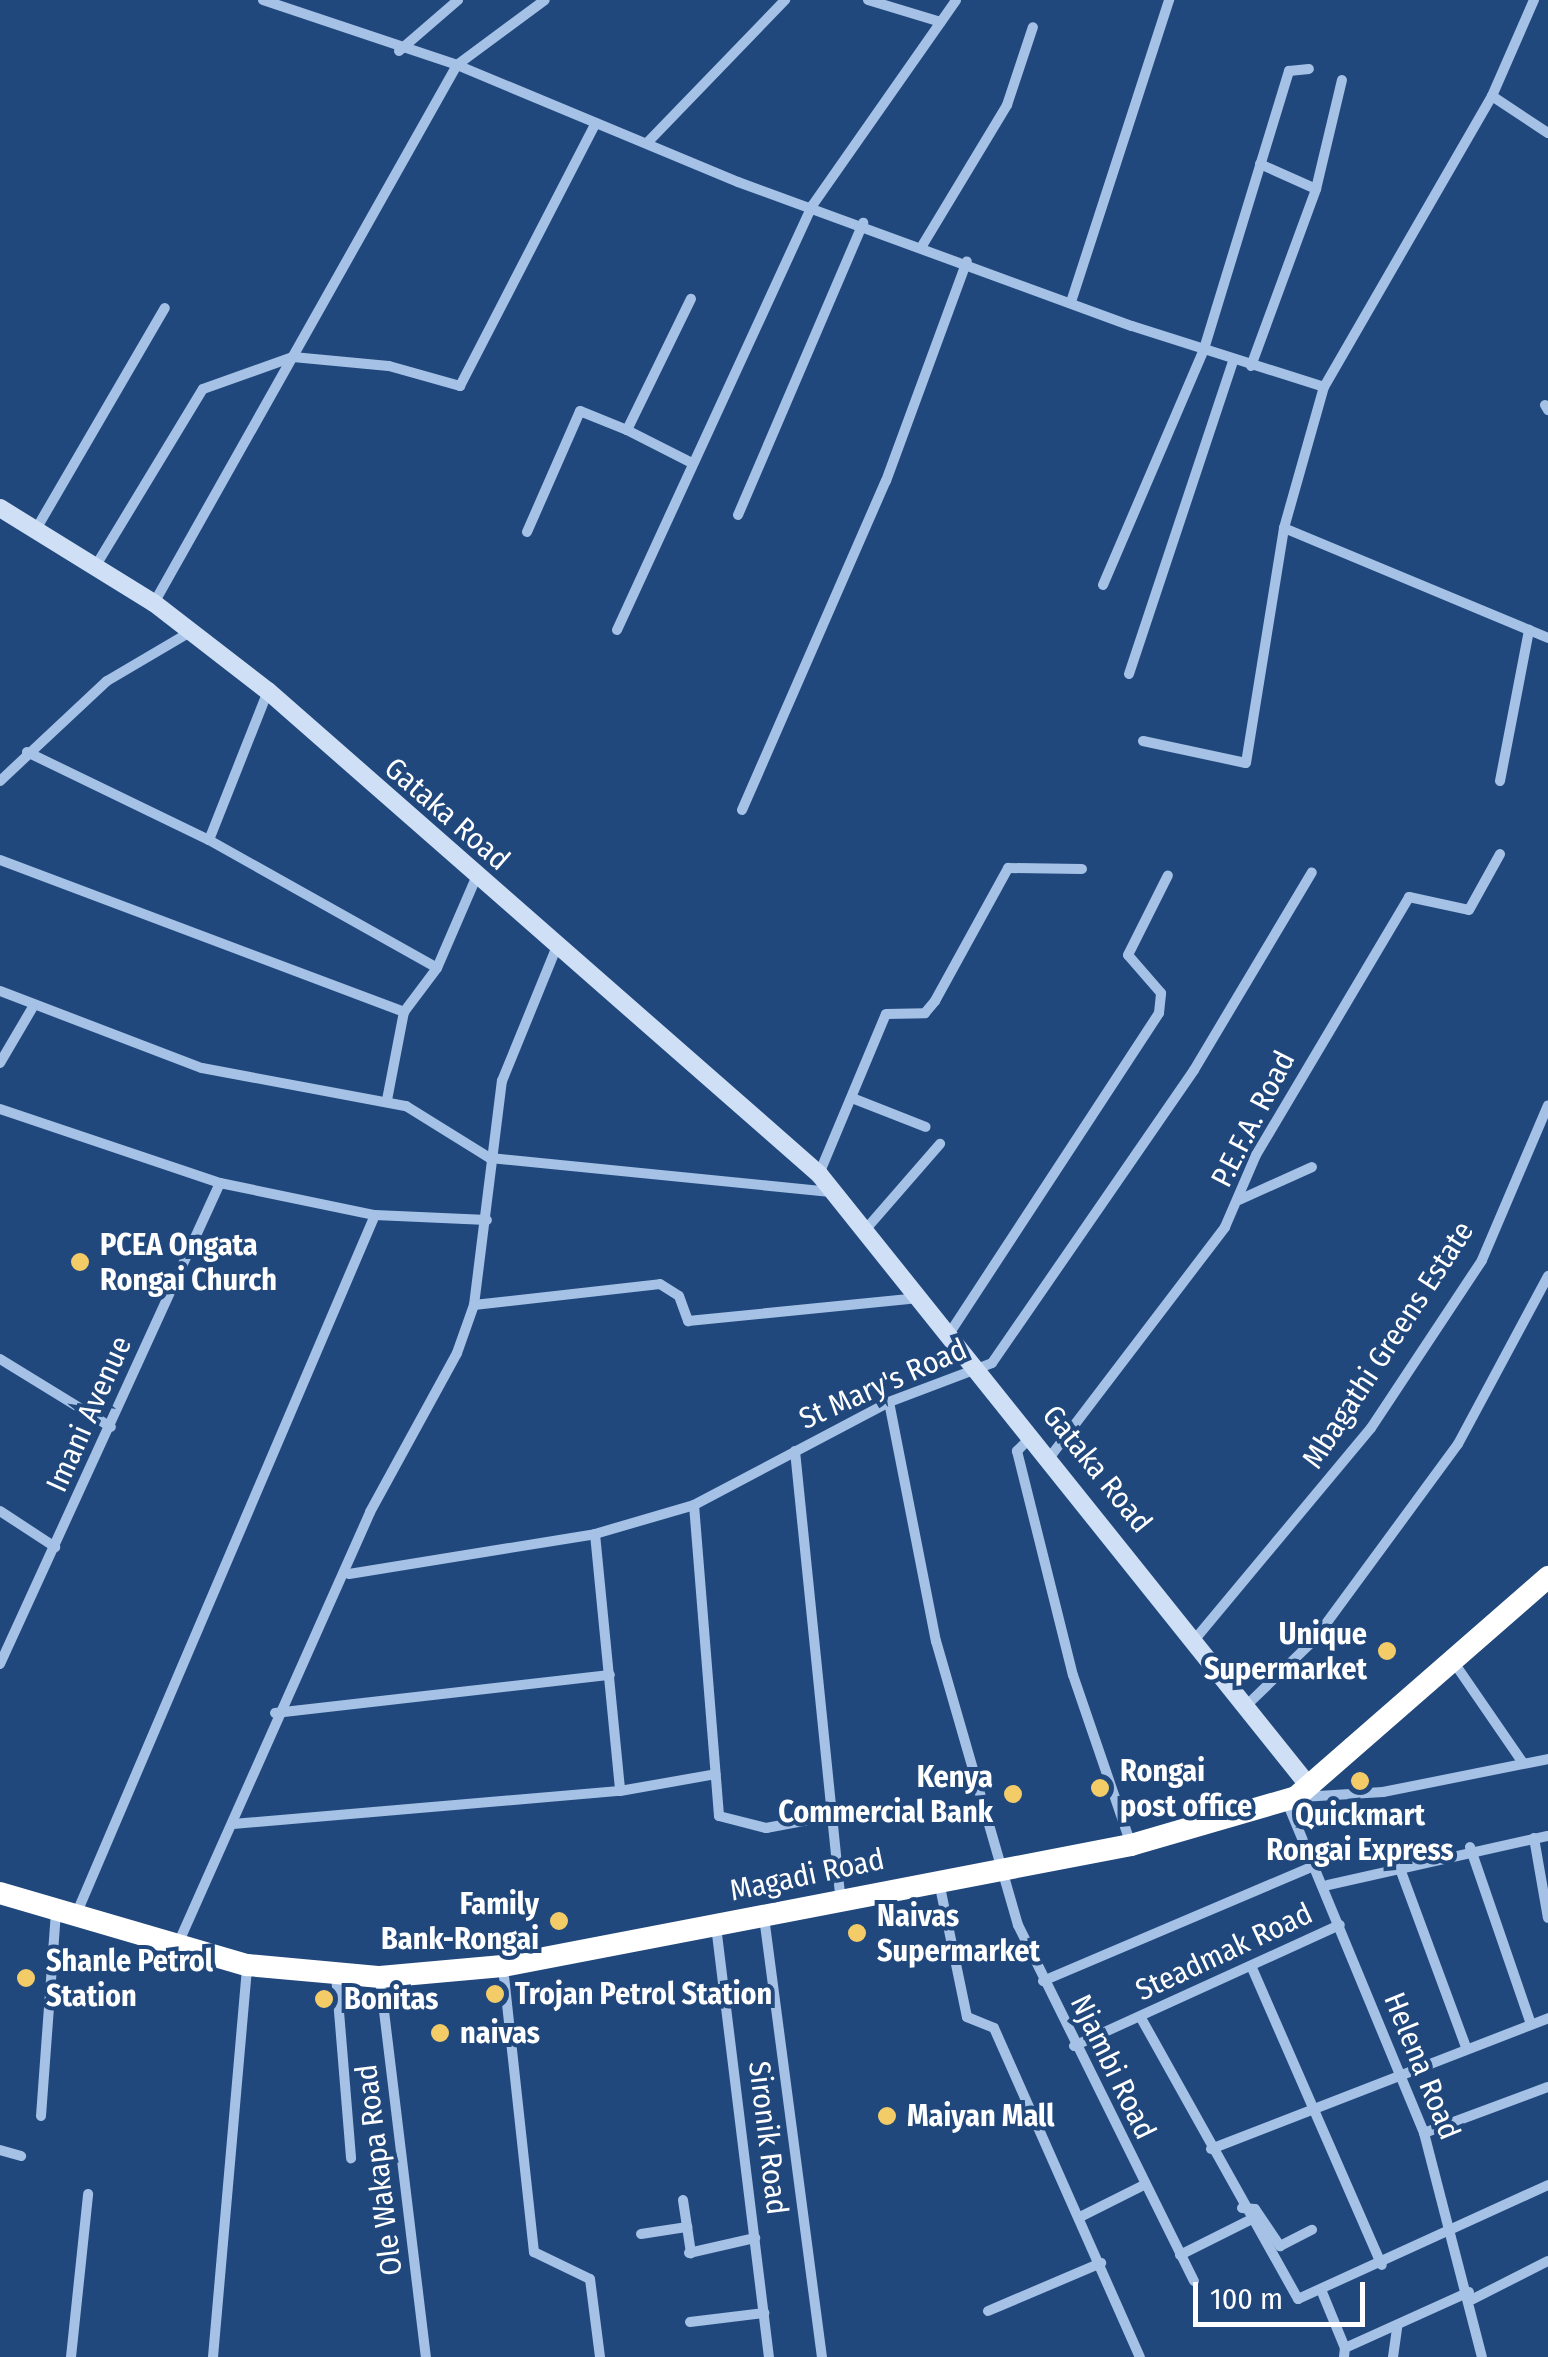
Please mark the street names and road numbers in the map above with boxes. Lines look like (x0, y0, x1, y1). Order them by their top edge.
street label: Gataka Road (377, 750, 517, 878)
street label: P.E.F.A. Road (1203, 1045, 1303, 1193)
street label: Mbagathi Greens Estate (1295, 1215, 1481, 1475)
street label: Imani Avenue (39, 1331, 139, 1497)
street label: St Mary's Road (794, 1331, 972, 1437)
street label: Gataka Road (1035, 1398, 1159, 1540)
street label: Magadi Road (727, 1841, 887, 1909)
street label: Steadmak Road (1130, 1895, 1318, 2009)
street label: Helena Road (1376, 1987, 1468, 2145)
street label: Njambi Road (1063, 1989, 1163, 2145)
street label: Sironik Road (741, 2059, 795, 2217)
street label: Ole Wakapa Road (348, 2062, 410, 2278)

